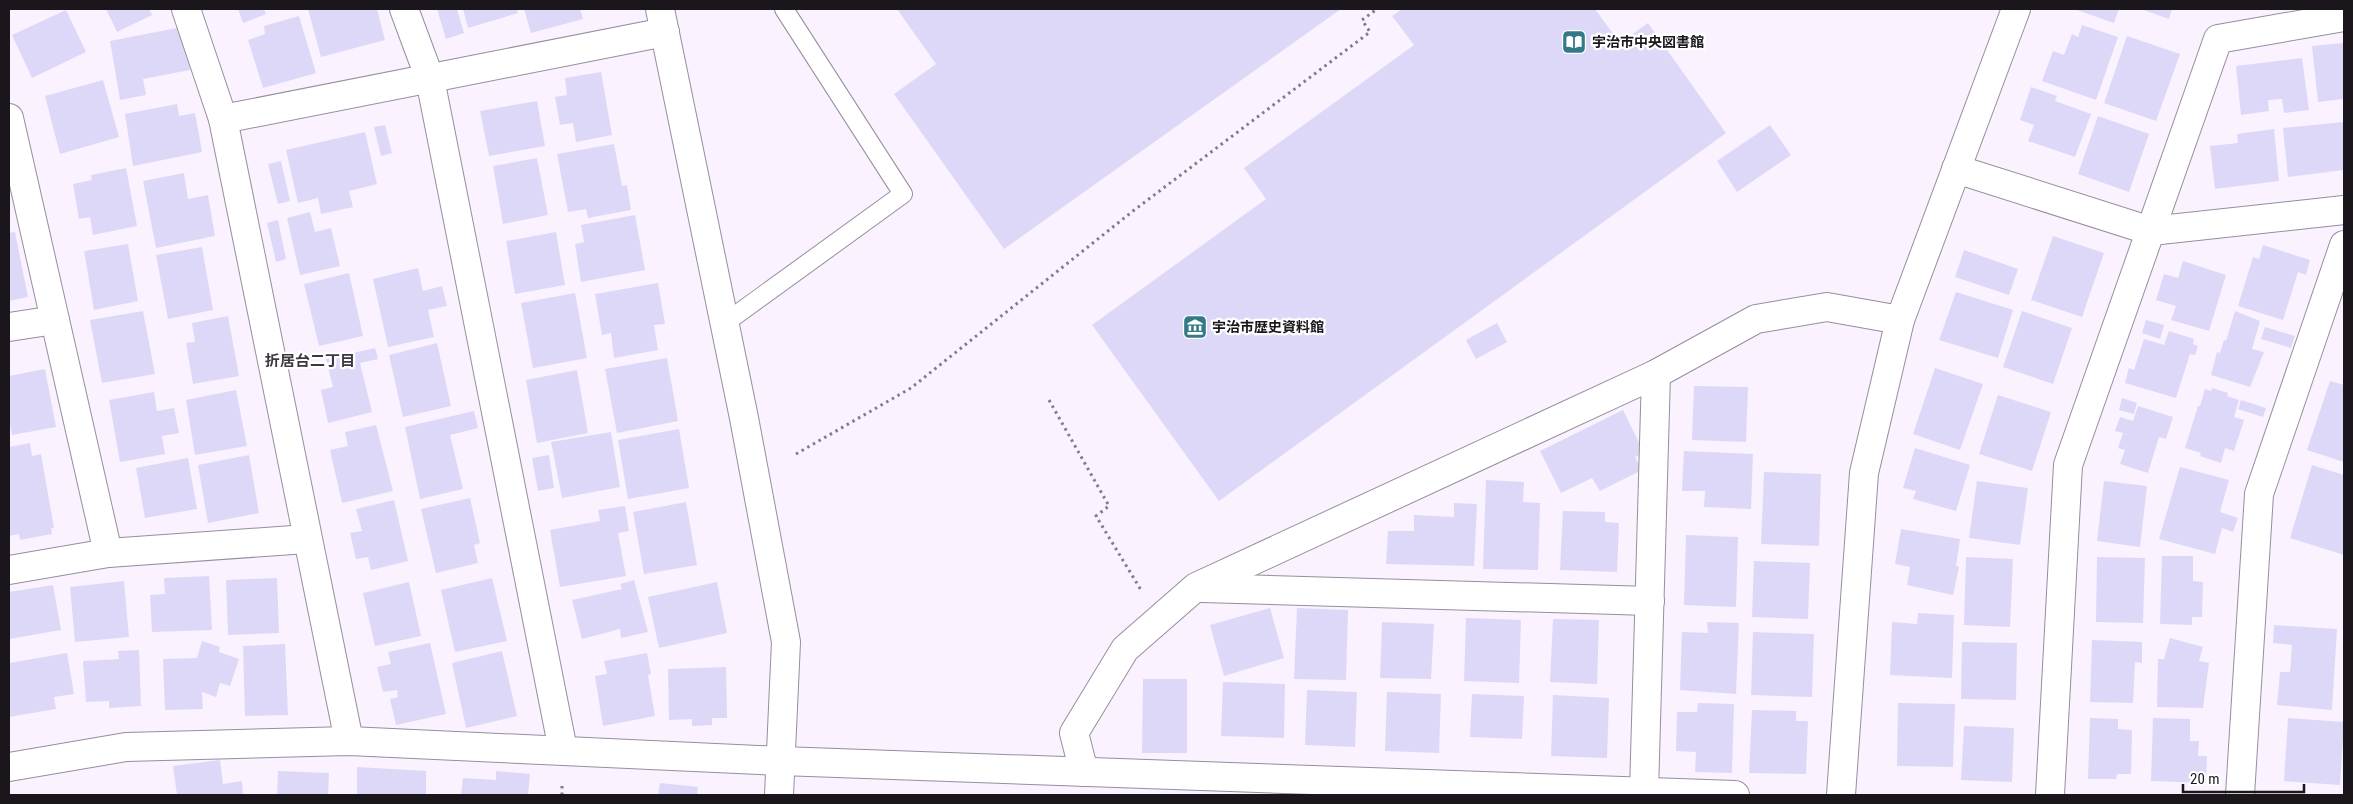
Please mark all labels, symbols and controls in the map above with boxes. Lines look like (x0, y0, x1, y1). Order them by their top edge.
library icon: 宇治市中央図書館 (1561, 29, 1587, 55)
place label: 宇治市中央図書館 (1592, 34, 1704, 50)
museum icon: 宇治市歴史資料館 (1182, 314, 1208, 340)
place label: 宇治市歴史資料館 (1212, 319, 1324, 335)
district label: 折居台二丁目 (265, 352, 355, 370)
scale bar (2183, 762, 2304, 794)
text: 20 m (2190, 770, 2220, 788)

